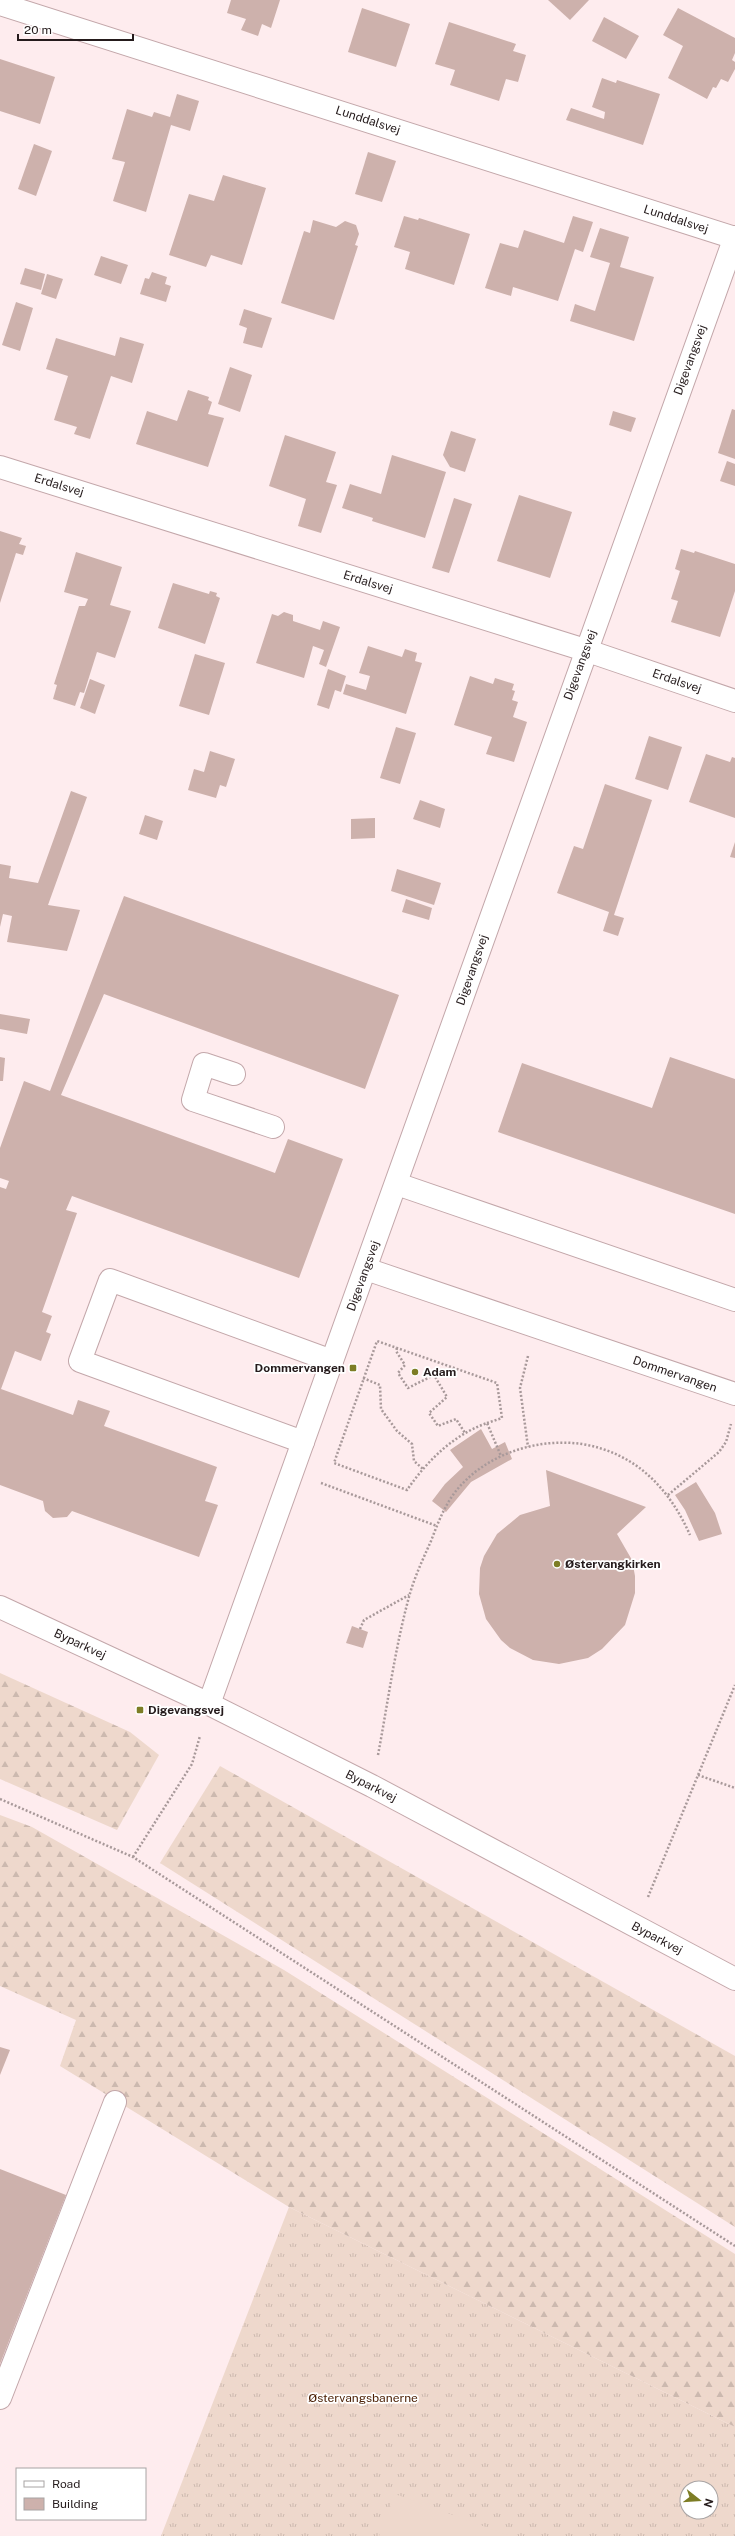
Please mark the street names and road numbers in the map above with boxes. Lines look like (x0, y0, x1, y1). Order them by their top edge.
street label: Lunddalsvej (334, 103, 402, 137)
street label: Lunddalsvej (642, 202, 710, 236)
street label: Digevangsvej (671, 323, 709, 397)
street label: Erdalsvej (33, 471, 85, 499)
street label: Erdalsvej (342, 568, 394, 596)
street label: Digevangsvej (561, 628, 599, 702)
street label: Erdalsvej (651, 666, 703, 696)
street label: Digevangsvej (453, 933, 491, 1007)
street label: Digevangsvej (344, 1239, 382, 1313)
street label: Dommervangen (631, 1353, 719, 1395)
street label: Byparkvej (52, 1626, 108, 1662)
street label: Byparkvej (343, 1767, 399, 1805)
street label: Byparkvej (629, 1919, 685, 1957)

